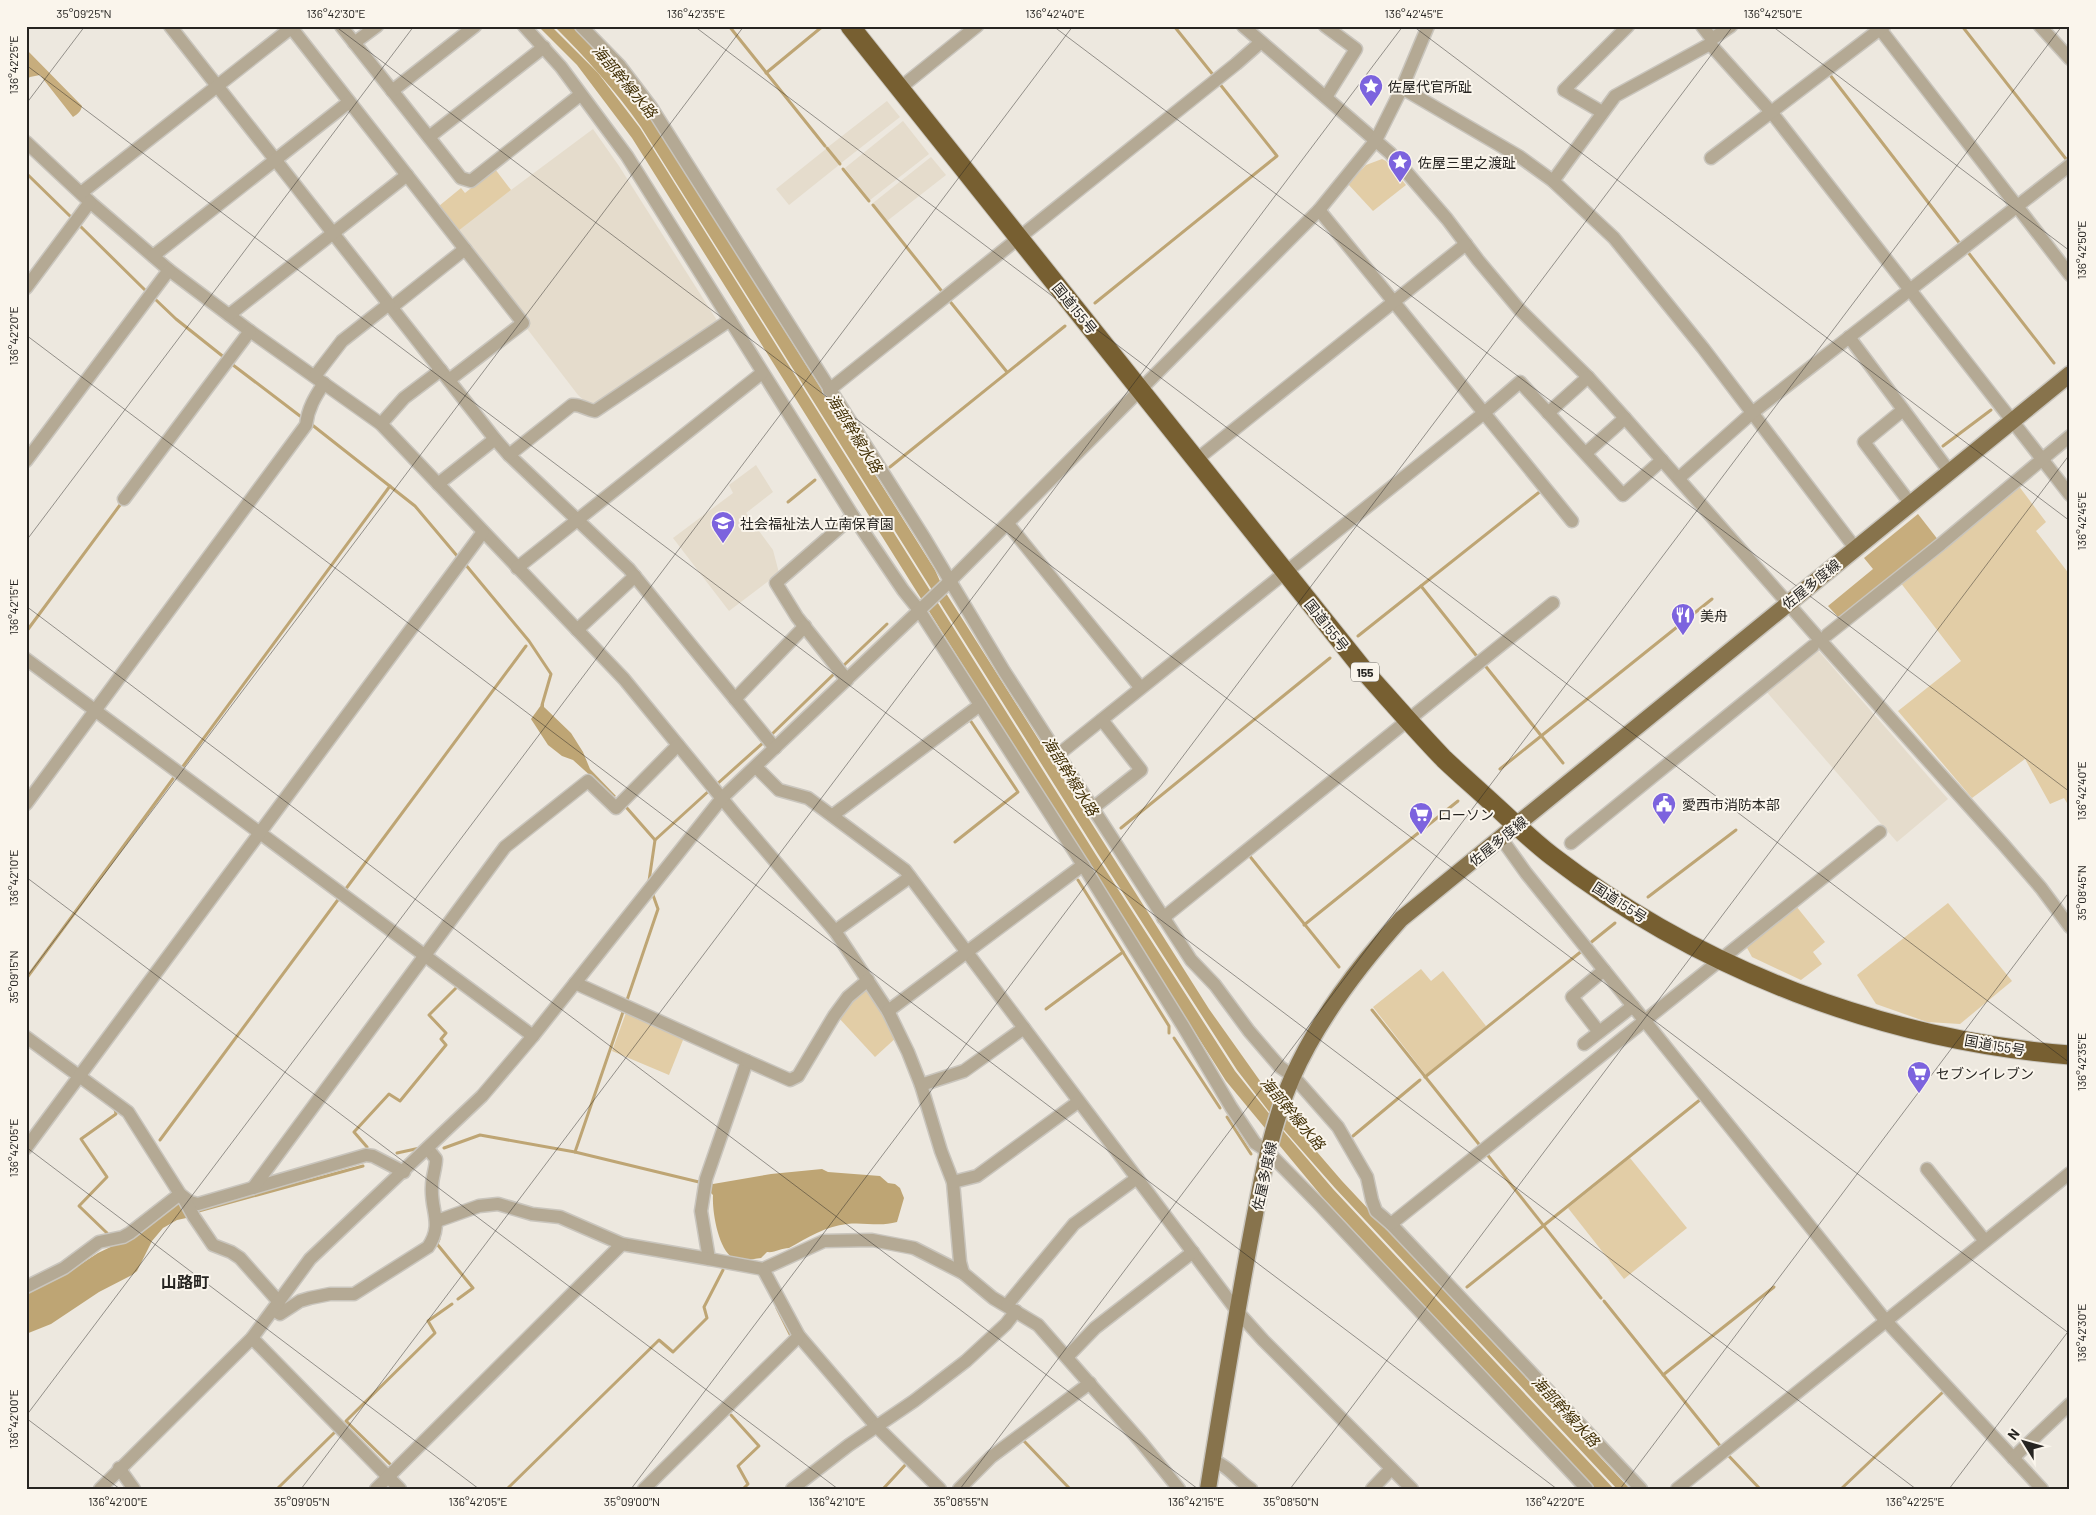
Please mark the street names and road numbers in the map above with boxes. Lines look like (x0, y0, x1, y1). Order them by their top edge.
street label: 国道155号 (1049, 279, 1101, 337)
street label: 佐屋多度線 (1778, 555, 1844, 613)
street label: 国道155号 (1301, 596, 1353, 654)
road number: 155 (1351, 662, 1379, 682)
street label: 佐屋多度線 (1465, 812, 1531, 870)
street label: 国道155号 (1590, 878, 1650, 926)
street label: 国道155号 (1963, 1031, 2027, 1059)
street label: 佐屋多度線 (1248, 1140, 1280, 1212)

